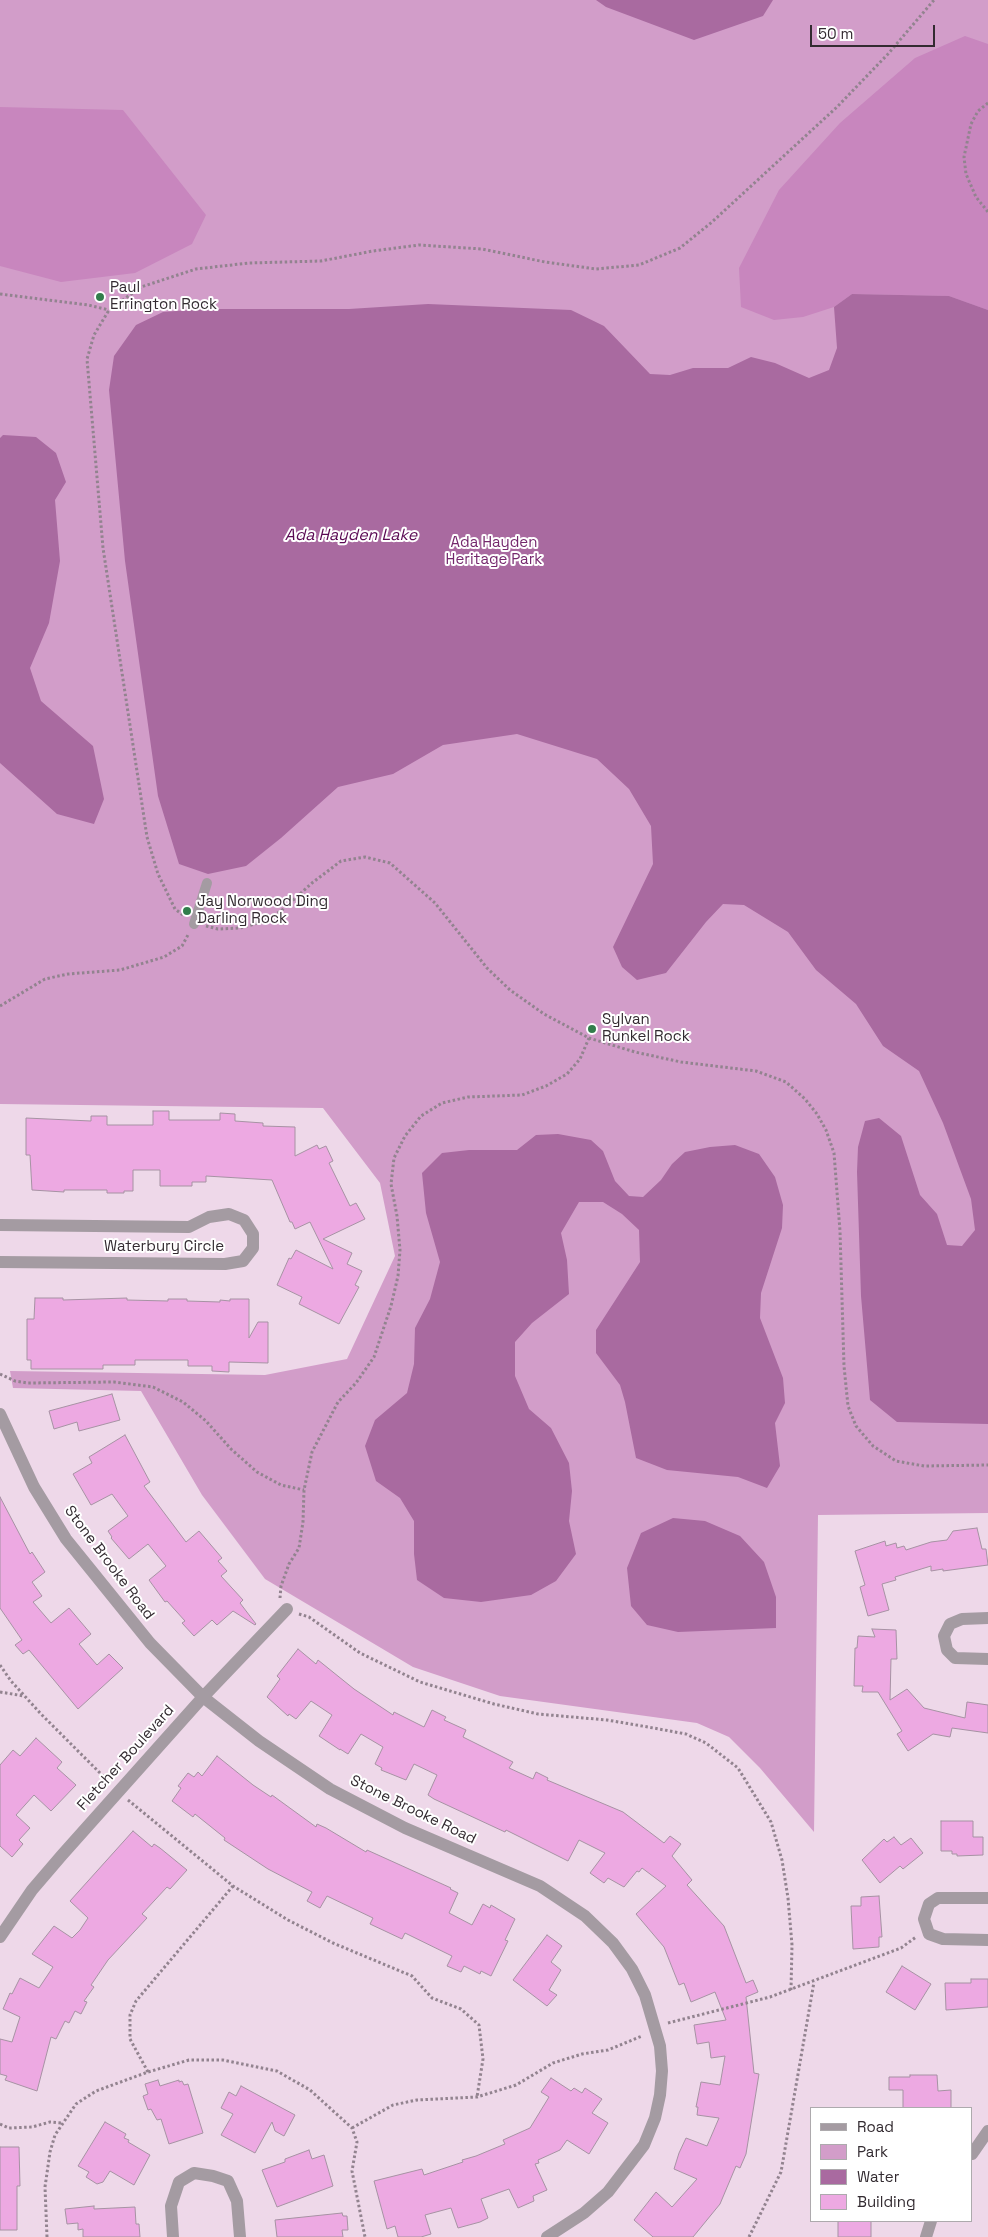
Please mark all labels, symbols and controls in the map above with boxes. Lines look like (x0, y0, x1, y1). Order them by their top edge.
scale bar (813, 15, 938, 47)
text: 50 m (818, 24, 853, 43)
place label: Paul Errington Rock (110, 279, 217, 314)
marker: Paul Errington Rock (94, 291, 106, 303)
water label: Ada Hayden Lake (285, 526, 417, 546)
park label: Ada Hayden Heritage Park (446, 534, 542, 569)
place label: Jay Norwood Ding Darling Rock (197, 893, 328, 928)
marker: Jay Norwood Ding Darling Rock (181, 905, 193, 917)
place label: Sylvan Runkel Rock (602, 1011, 690, 1046)
marker: Sylvan Runkel Rock (586, 1023, 598, 1035)
street label: Waterbury Circle (104, 1238, 224, 1256)
street label: Stone Brooke Road (60, 1502, 158, 1624)
street label: Fletcher Boulevard (74, 1702, 178, 1814)
street label: Stone Brooke Road (347, 1772, 479, 1848)
legend (810, 2107, 973, 2222)
text: Road (857, 2117, 894, 2136)
text: Park (857, 2142, 888, 2161)
text: Water (857, 2167, 899, 2186)
text: Building (857, 2192, 916, 2211)

